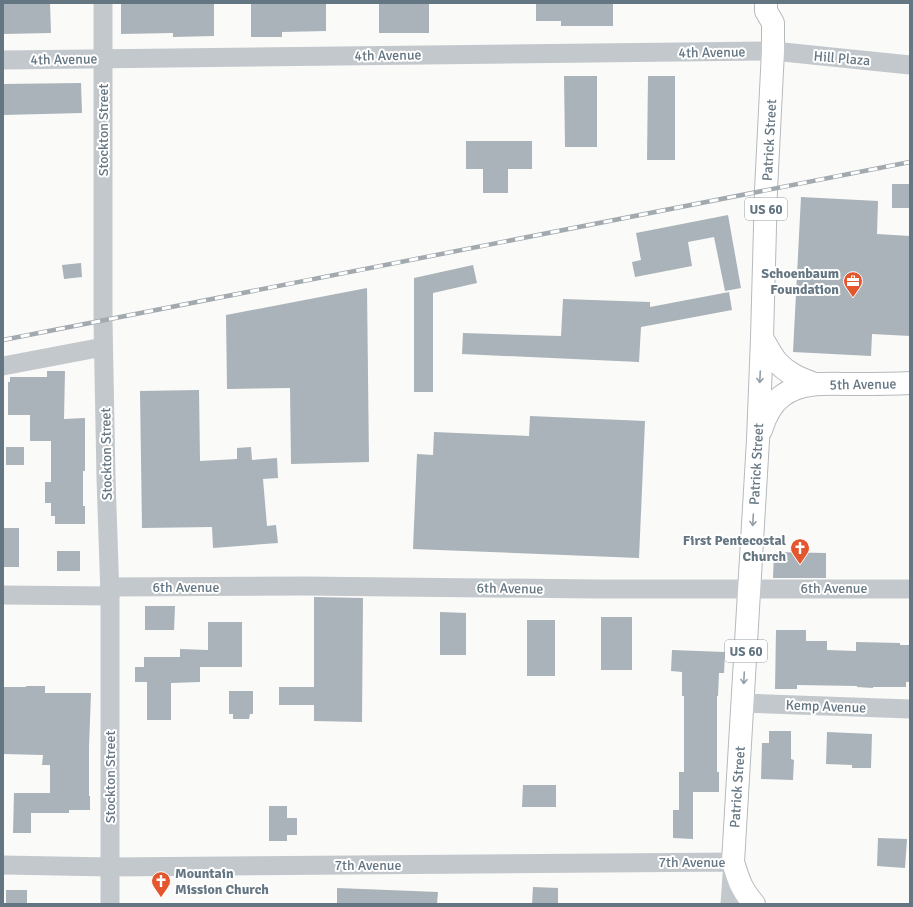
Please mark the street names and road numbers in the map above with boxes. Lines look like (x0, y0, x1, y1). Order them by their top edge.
street label: 4th Avenue (678, 43, 746, 62)
street label: 4th Avenue (354, 46, 422, 65)
street label: Hill Plaza (813, 48, 871, 69)
street label: 4th Avenue (30, 50, 98, 69)
street label: Stockton Street (95, 84, 112, 176)
street label: Patrick Street (759, 99, 780, 181)
road number: US 60 (745, 198, 787, 220)
street label: 5th Avenue (829, 375, 897, 394)
street label: Stockton Street (97, 407, 116, 500)
street label: Patrick Street (746, 423, 767, 505)
street label: 6th Avenue (153, 579, 219, 596)
street label: 6th Avenue (476, 579, 544, 598)
street label: 6th Avenue (801, 580, 867, 597)
road number: US 60 (725, 640, 767, 662)
street label: Kemp Avenue (785, 697, 867, 716)
street label: Stockton Street (102, 731, 119, 823)
street label: Patrick Street (726, 746, 749, 828)
street label: 7th Avenue (659, 854, 725, 871)
street label: 7th Avenue (335, 857, 401, 874)

